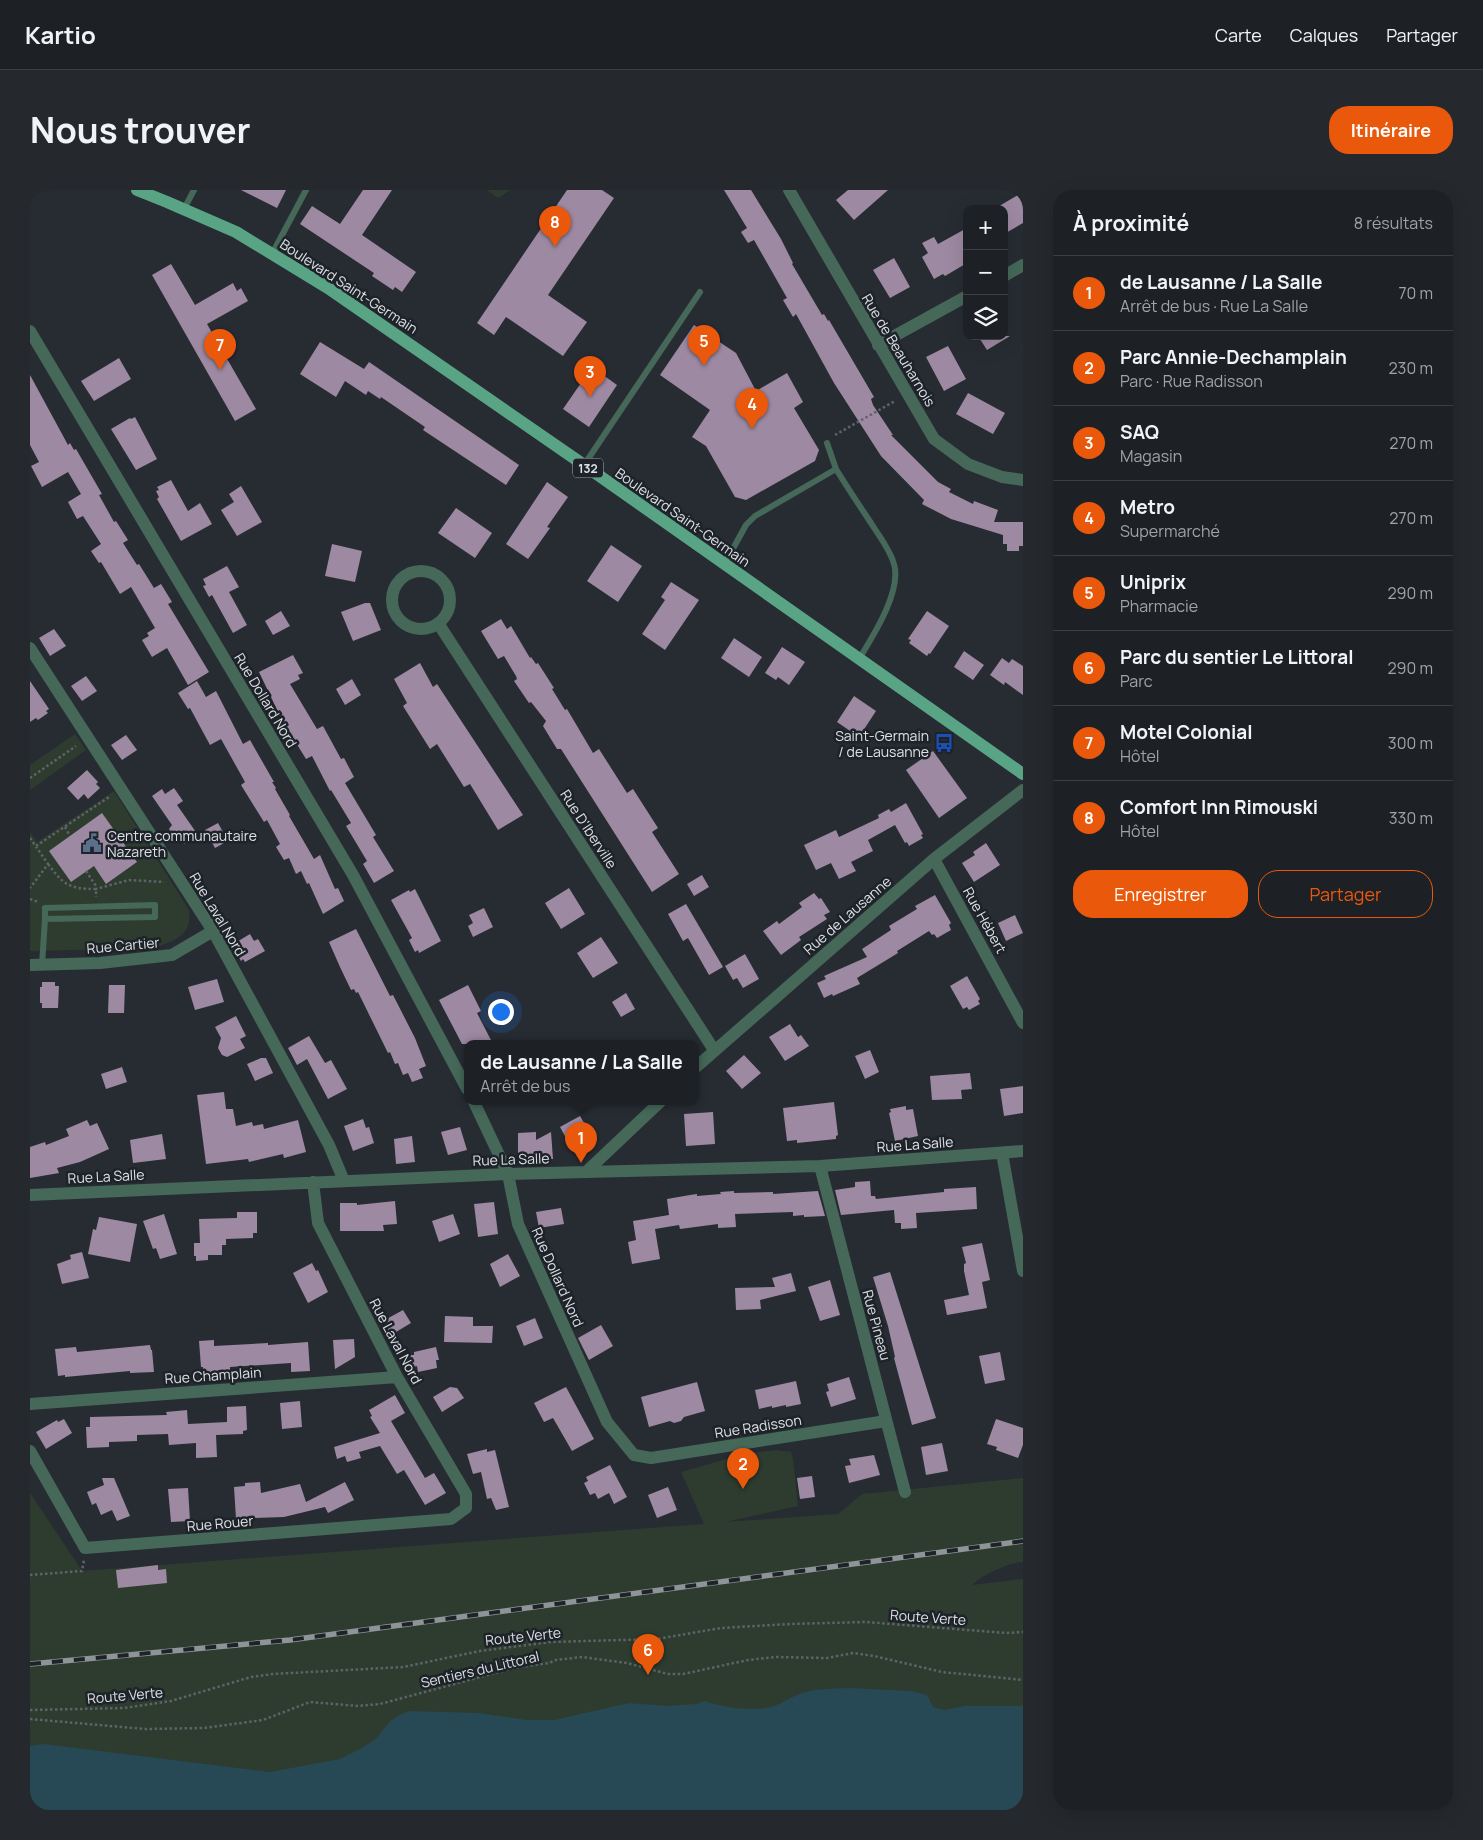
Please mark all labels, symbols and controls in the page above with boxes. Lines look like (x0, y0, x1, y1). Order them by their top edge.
text: Kartio (25, 18, 96, 51)
text: Carte (1215, 23, 1262, 47)
text: Calques (1290, 23, 1358, 47)
text: Partager (1386, 23, 1458, 47)
text: Nous trouver (30, 106, 251, 154)
button: Itinéraire (1329, 106, 1453, 154)
map controls (963, 205, 1008, 340)
button: + (963, 205, 1008, 250)
pin: 8 (539, 206, 571, 247)
text: À proximité (1073, 209, 1189, 237)
text: 8 résultats (1354, 212, 1433, 234)
street label: Boulevard Saint-Germain (276, 234, 422, 338)
button: − (963, 250, 1008, 295)
text: de Lausanne / La Salle (1120, 269, 1322, 295)
text: 1 (1085, 282, 1093, 304)
text: 70 m (1398, 282, 1433, 304)
street label: Rue de Beauharnois (858, 290, 940, 410)
button: layers (963, 295, 1008, 340)
text: Arrêt de bus · Rue La Salle (1120, 295, 1308, 317)
pin: 5 (688, 325, 720, 366)
pin: 7 (204, 329, 236, 370)
text: Parc Annie-Dechamplain (1120, 344, 1347, 370)
pin: 3 (574, 356, 606, 397)
text: 2 (1084, 357, 1094, 379)
text: 230 m (1389, 357, 1433, 379)
text: Parc · Rue Radisson (1120, 370, 1263, 392)
pin: 4 (736, 388, 768, 429)
text: SAQ (1120, 419, 1159, 445)
text: 3 (1084, 432, 1094, 454)
text: 270 m (1389, 432, 1433, 454)
text: Magasin (1120, 445, 1182, 467)
road number: 132 (573, 458, 603, 478)
street label: Boulevard Saint-Germain (612, 463, 754, 571)
text: Metro (1120, 494, 1175, 520)
text: 4 (1084, 507, 1094, 529)
text: 270 m (1389, 507, 1433, 529)
text: Supermarché (1120, 520, 1220, 542)
text: Uniprix (1120, 569, 1186, 595)
text: 5 (1084, 582, 1094, 604)
text: 290 m (1387, 582, 1433, 604)
text: Pharmacie (1120, 595, 1198, 617)
text: Parc du sentier Le Littoral (1120, 644, 1354, 670)
street label: Rue Dollard Nord (230, 649, 302, 751)
text: 6 (1084, 657, 1094, 679)
text: 290 m (1387, 657, 1433, 679)
text: Parc (1120, 670, 1153, 692)
text: Motel Colonial (1120, 719, 1253, 745)
place label: Saint-Germain / de Lausanne (835, 726, 929, 761)
bus stop icon: Saint-Germain / de Lausanne (933, 732, 955, 754)
text: 7 (1085, 732, 1093, 754)
text: 300 m (1388, 732, 1433, 754)
text: Hôtel (1120, 745, 1160, 767)
street label: Rue D'Iberville (556, 786, 622, 872)
text: Comfort Inn Rimouski (1120, 794, 1318, 820)
text: 8 (1084, 807, 1094, 829)
text: 330 m (1389, 807, 1433, 829)
text: Hôtel (1120, 820, 1160, 842)
place label: Centre communautaire Nazareth (107, 826, 257, 861)
public building icon: Centre communautaire Nazareth (81, 832, 103, 854)
street label: Rue Laval Nord (186, 869, 250, 959)
button: Enregistrer (1073, 870, 1248, 918)
button: Partager (1258, 870, 1433, 918)
street label: Rue de Lausanne (799, 872, 895, 958)
street label: Rue Hébert (959, 883, 1011, 957)
street label: Rue Cartier (86, 932, 160, 958)
your location (488, 999, 514, 1025)
popup (464, 1040, 699, 1105)
text: de Lausanne / La Salle (480, 1049, 683, 1075)
text: Arrêt de bus (480, 1075, 570, 1097)
pin: 1 (565, 1122, 597, 1163)
street label: Rue La Salle (876, 1132, 954, 1156)
street label: Rue La Salle (472, 1148, 550, 1170)
street label: Rue La Salle (67, 1164, 145, 1188)
street label: Rue Dollard Nord (528, 1224, 588, 1330)
street label: Rue Pineau (858, 1288, 896, 1362)
street label: Rue Laval Nord (365, 1295, 427, 1387)
street label: Rue Champlain (164, 1362, 262, 1388)
street label: Rue Radisson (713, 1410, 803, 1442)
pin: 2 (727, 1448, 759, 1489)
street label: Rue Rouer (186, 1511, 254, 1535)
street label: Route Verte (889, 1605, 967, 1629)
street label: Route Verte (484, 1623, 562, 1649)
pin: 6 (632, 1634, 664, 1675)
street label: Sentiers du Littoral (419, 1646, 541, 1692)
street label: Route Verte (86, 1682, 164, 1708)

